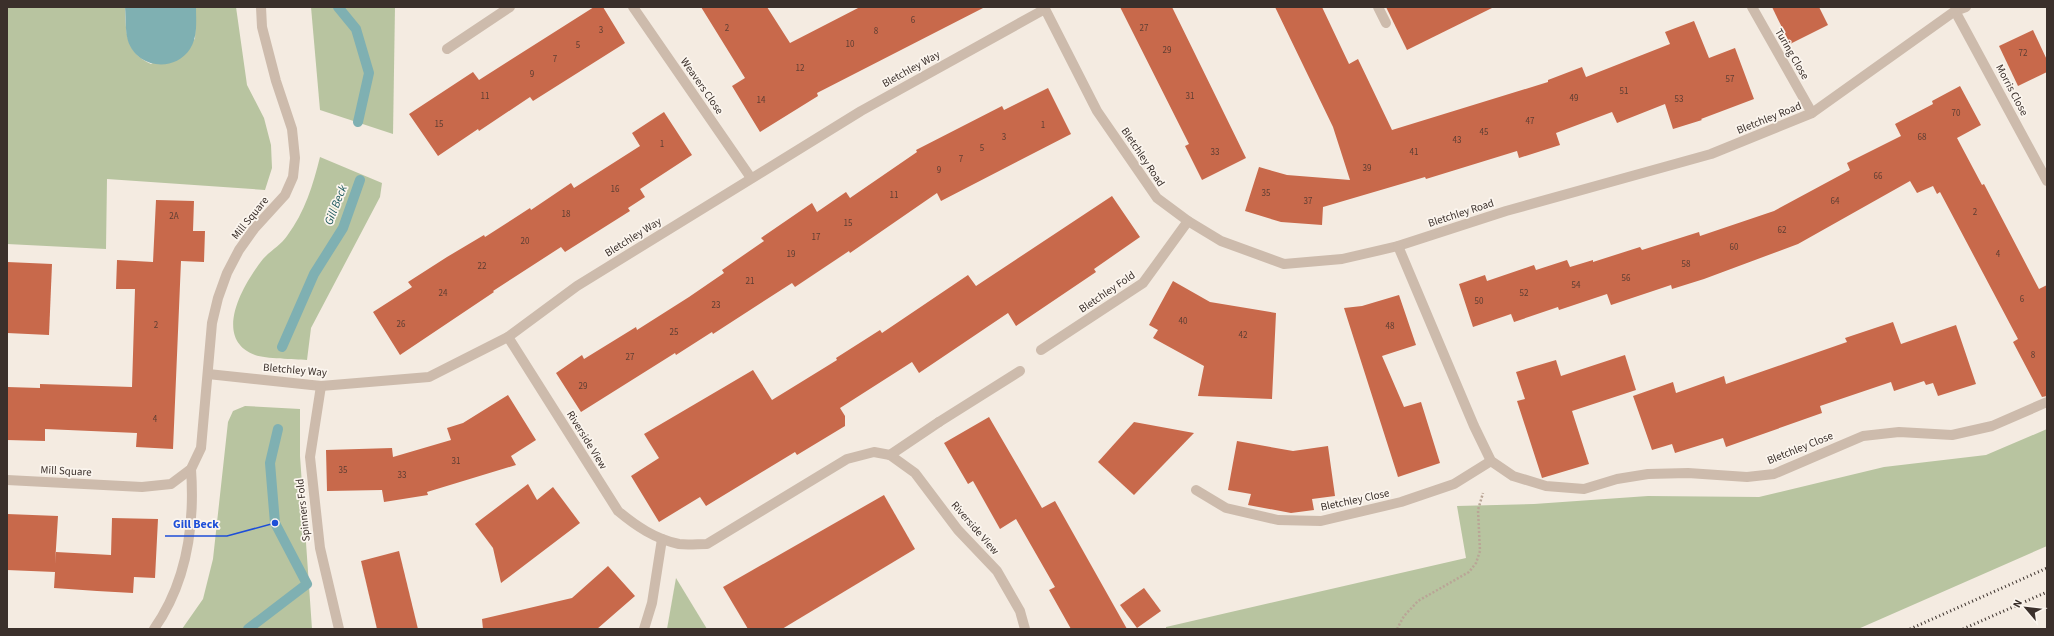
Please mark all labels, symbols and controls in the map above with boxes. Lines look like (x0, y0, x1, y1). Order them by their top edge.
house number: 6 (911, 14, 916, 27)
house number: 2 (725, 22, 730, 35)
house number: 27 (1140, 22, 1149, 35)
house number: 3 (599, 24, 604, 37)
house number: 8 (874, 25, 879, 38)
street label: Turing Close (1771, 26, 1813, 83)
house number: 10 (846, 38, 855, 51)
house number: 5 (576, 39, 581, 52)
house number: 29 (1163, 44, 1172, 57)
street label: Bletchley Way (879, 47, 943, 91)
house number: 72 (2019, 47, 2028, 60)
house number: 7 (553, 53, 558, 66)
street label: Weavers Close (677, 55, 727, 118)
house number: 12 (796, 62, 805, 75)
street label: Morris Close (1992, 62, 2032, 119)
house number: 9 (530, 68, 535, 81)
house number: 57 (1726, 73, 1735, 86)
house number: 51 (1620, 85, 1628, 98)
house number: 11 (481, 90, 489, 103)
house number: 31 (1186, 90, 1194, 103)
house number: 49 (1570, 92, 1579, 105)
house number: 53 (1675, 93, 1684, 106)
house number: 14 (757, 94, 766, 107)
street label: Bletchley Road (1734, 98, 1804, 138)
house number: 70 (1952, 107, 1961, 120)
house number: 47 (1526, 115, 1535, 128)
house number: 15 (435, 118, 444, 131)
house number: 1 (1041, 119, 1045, 132)
street label: Bletchley Road (1118, 124, 1168, 190)
house number: 45 (1480, 126, 1489, 139)
house number: 3 (1002, 131, 1007, 144)
house number: 68 (1918, 131, 1927, 144)
house number: 43 (1453, 134, 1462, 147)
house number: 1 (660, 138, 664, 151)
house number: 5 (980, 142, 985, 155)
house number: 33 (1211, 146, 1220, 159)
house number: 41 (1410, 146, 1418, 159)
house number: 7 (959, 153, 964, 166)
house number: 39 (1363, 162, 1372, 175)
house number: 9 (937, 164, 942, 177)
house number: 66 (1874, 170, 1883, 183)
water label: Gill Beck (320, 182, 352, 228)
house number: 16 (611, 183, 620, 196)
house number: 35 (1262, 187, 1271, 200)
house number: 11 (890, 189, 898, 202)
street label: Mill Square (228, 193, 272, 243)
house number: 37 (1304, 195, 1313, 208)
street label: Bletchley Road (1426, 195, 1496, 231)
house number: 64 (1831, 195, 1840, 208)
house number: 2 (1973, 206, 1978, 219)
house number: 18 (562, 208, 571, 221)
house number: 2A (169, 210, 179, 223)
street label: Bletchley Way (602, 214, 664, 260)
house number: 15 (844, 217, 853, 230)
house number: 62 (1778, 224, 1787, 237)
house number: 17 (812, 231, 821, 244)
house number: 20 (521, 235, 530, 248)
house number: 60 (1730, 241, 1739, 254)
house number: 19 (787, 248, 796, 261)
house number: 4 (1996, 248, 2001, 261)
house number: 58 (1682, 258, 1691, 271)
house number: 22 (478, 260, 487, 273)
street label: Bletchley Fold (1076, 268, 1138, 316)
house number: 56 (1622, 272, 1631, 285)
house number: 21 (746, 275, 754, 288)
house number: 54 (1572, 279, 1581, 292)
house number: 24 (439, 287, 448, 300)
house number: 52 (1520, 287, 1529, 300)
house number: 6 (2020, 293, 2025, 306)
house number: 50 (1475, 295, 1484, 308)
house number: 23 (712, 299, 721, 312)
house number: 40 (1179, 315, 1188, 328)
house number: 26 (397, 318, 406, 331)
house number: 2 (154, 319, 159, 332)
house number: 48 (1386, 320, 1395, 333)
house number: 25 (670, 326, 679, 339)
house number: 42 (1239, 329, 1248, 342)
house number: 8 (2031, 349, 2036, 362)
house number: 27 (626, 351, 635, 364)
street label: Bletchley Way (262, 360, 328, 380)
house number: 29 (579, 380, 588, 393)
street label: Riverside View (563, 408, 611, 472)
house number: 4 (153, 413, 158, 426)
street label: Bletchley Close (1765, 428, 1836, 468)
house number: 31 (452, 455, 460, 468)
street label: Mill Square (40, 462, 92, 480)
house number: 35 (339, 464, 348, 477)
house number: 33 (398, 469, 407, 482)
street label: Spinners Fold (292, 478, 314, 542)
street label: Bletchley Close (1319, 485, 1391, 515)
street label: Riverside View (948, 498, 1002, 558)
callout: Gill Beck (165, 512, 227, 536)
text: Gill Beck (173, 516, 219, 533)
north arrow (2006, 588, 2046, 628)
text: N (2009, 597, 2026, 610)

